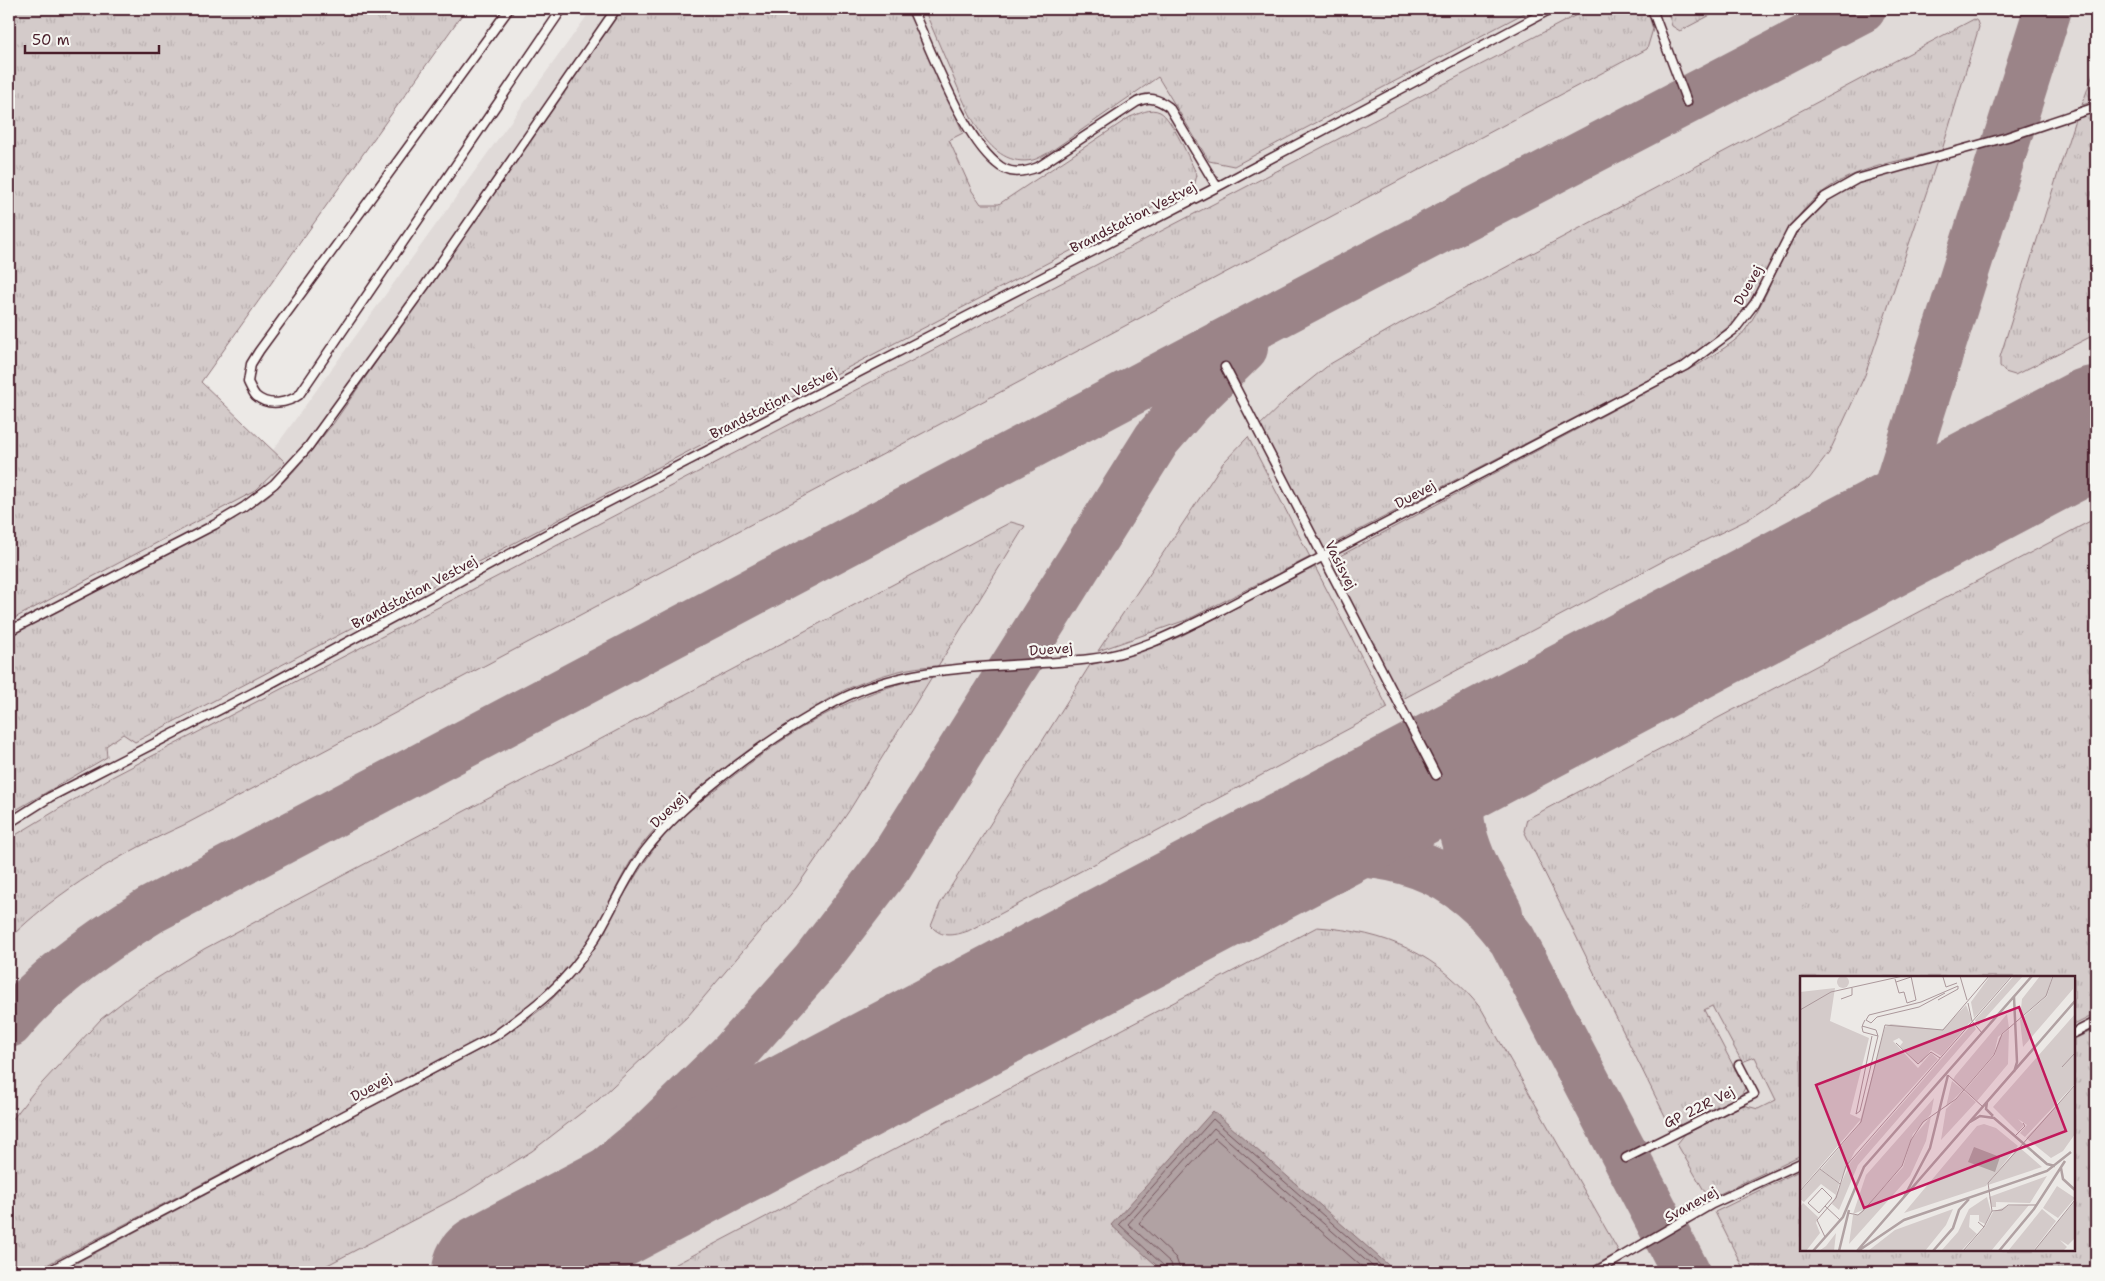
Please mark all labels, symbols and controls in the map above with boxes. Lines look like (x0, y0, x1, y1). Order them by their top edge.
scale bar (25, 22, 159, 54)
text: 50 m (32, 30, 70, 50)
street label: Brandstation Vestvej (1067, 177, 1199, 257)
street label: Duevej (1729, 262, 1767, 308)
street label: Brandstation Vestvej (707, 363, 839, 443)
street label: Duevej (1392, 476, 1438, 512)
street label: Vasisvej (1321, 538, 1361, 592)
street label: Brandstation Vestvej (348, 551, 480, 633)
street label: Duevej (1029, 639, 1073, 659)
street label: Duevej (646, 788, 690, 832)
inset map (1800, 976, 2075, 1251)
street label: Duevej (348, 1069, 394, 1105)
street label: GP 22R Vej (1661, 1082, 1737, 1132)
street label: Svanevej (1661, 1182, 1721, 1226)

